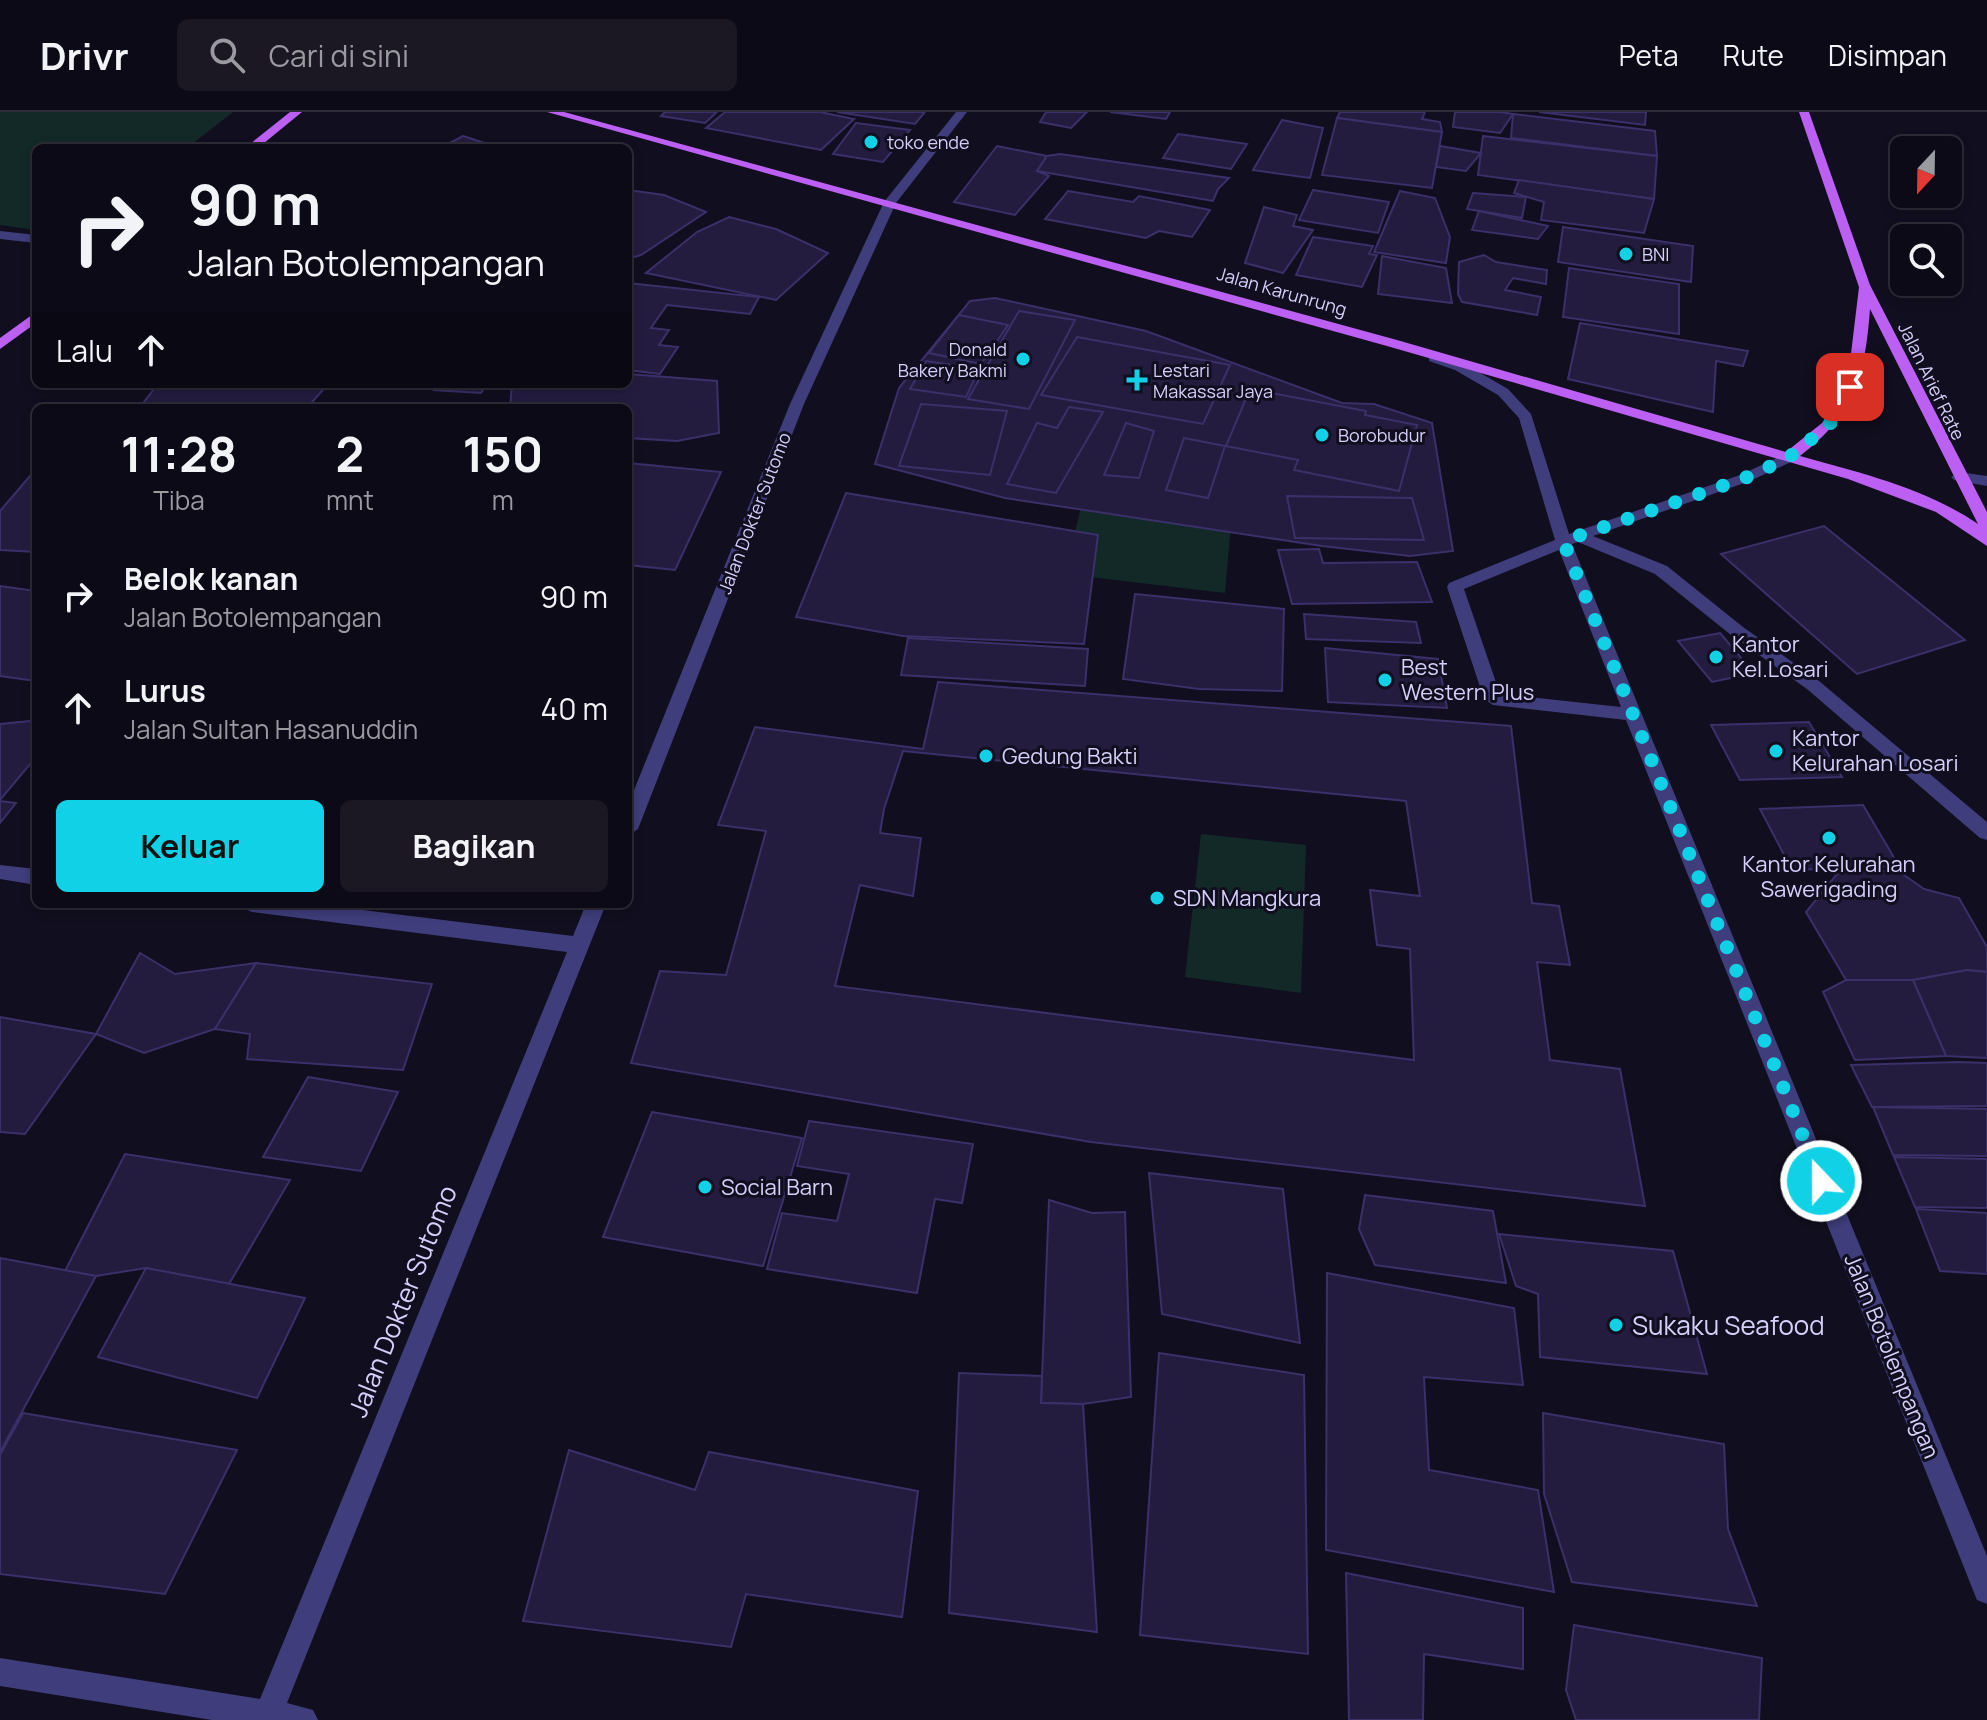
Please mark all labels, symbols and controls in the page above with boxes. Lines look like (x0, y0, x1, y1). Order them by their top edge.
search box (177, 19, 737, 91)
text: Drivr (40, 29, 129, 81)
icon: search (205, 33, 249, 77)
text: Cari di sini (269, 35, 409, 76)
text: Peta (1619, 36, 1679, 74)
text: Rute (1723, 36, 1784, 74)
text: Disimpan (1828, 36, 1947, 74)
place label: toko ende (887, 130, 970, 154)
marker: toko ende (862, 133, 880, 151)
north arrow (1890, 136, 1962, 208)
map controls (1890, 136, 1962, 296)
text: 90 m (188, 165, 321, 242)
icon: right (56, 176, 160, 280)
button: search (1890, 224, 1962, 296)
text: Jalan Botolempangan (188, 238, 545, 287)
place label: BNI (1642, 242, 1670, 266)
marker: BNI (1617, 245, 1635, 263)
street label: Jalan Karunrung (1214, 261, 1350, 321)
street label: Jalan Arief Rate (1893, 318, 1971, 444)
icon: ahead (129, 328, 173, 372)
text: Lalu (56, 330, 113, 371)
place label: Donald Bakery Bakmi (898, 337, 1007, 382)
marker: Donald Bakery Bakmi (1014, 350, 1032, 368)
pin (1816, 353, 1884, 421)
place label: Lestari Makassar Jaya (1153, 358, 1273, 403)
icon: arrive (1828, 365, 1872, 409)
marker: Lestari Makassar Jaya (1128, 371, 1146, 389)
text: 11:28 (121, 421, 237, 486)
text: 2 (336, 421, 364, 486)
text: 150 (463, 421, 543, 486)
place label: Borobudur (1338, 423, 1426, 447)
marker: Borobudur (1313, 426, 1331, 444)
street label: Jalan Dokter Sutomo (712, 429, 796, 597)
text: Tiba (153, 482, 205, 518)
text: mnt (326, 482, 374, 518)
text: m (492, 482, 514, 518)
text: Belok kanan (124, 558, 298, 599)
icon: right (56, 574, 100, 618)
text: 90 m (540, 576, 608, 617)
text: Jalan Botolempangan (124, 599, 382, 635)
place label: Kantor Kel.Losari (1732, 629, 1829, 684)
marker: Kantor Kel.Losari (1707, 648, 1725, 666)
place label: Best Western Plus (1401, 652, 1534, 707)
text: Lurus (124, 670, 206, 711)
marker: Best Western Plus (1376, 671, 1394, 689)
icon: ahead (56, 686, 100, 730)
text: 40 m (541, 688, 608, 729)
text: Jalan Sultan Hasanuddin (124, 711, 418, 747)
place label: Kantor Kelurahan Losari (1792, 723, 1959, 778)
place label: Gedung Bakti (1002, 741, 1138, 771)
marker: Kantor Kelurahan Losari (1767, 742, 1785, 760)
marker: Gedung Bakti (977, 747, 995, 765)
button: Keluar (56, 800, 324, 892)
button: Bagikan (340, 800, 608, 892)
marker: Kantor Kelurahan Sawerigading (1820, 829, 1838, 847)
place label: Kantor Kelurahan Sawerigading (1742, 849, 1916, 904)
place label: SDN Mangkura (1173, 883, 1321, 913)
marker: SDN Mangkura (1148, 889, 1166, 907)
position arrow (1779, 1139, 1863, 1223)
place label: Social Barn (721, 1172, 833, 1202)
marker: Social Barn (696, 1178, 714, 1196)
street label: Jalan Dokter Sutomo (339, 1180, 465, 1422)
street label: Jalan Botolempangan (1837, 1249, 1947, 1463)
place label: Sukaku Seafood (1632, 1307, 1825, 1343)
marker: Sukaku Seafood (1607, 1316, 1625, 1334)

